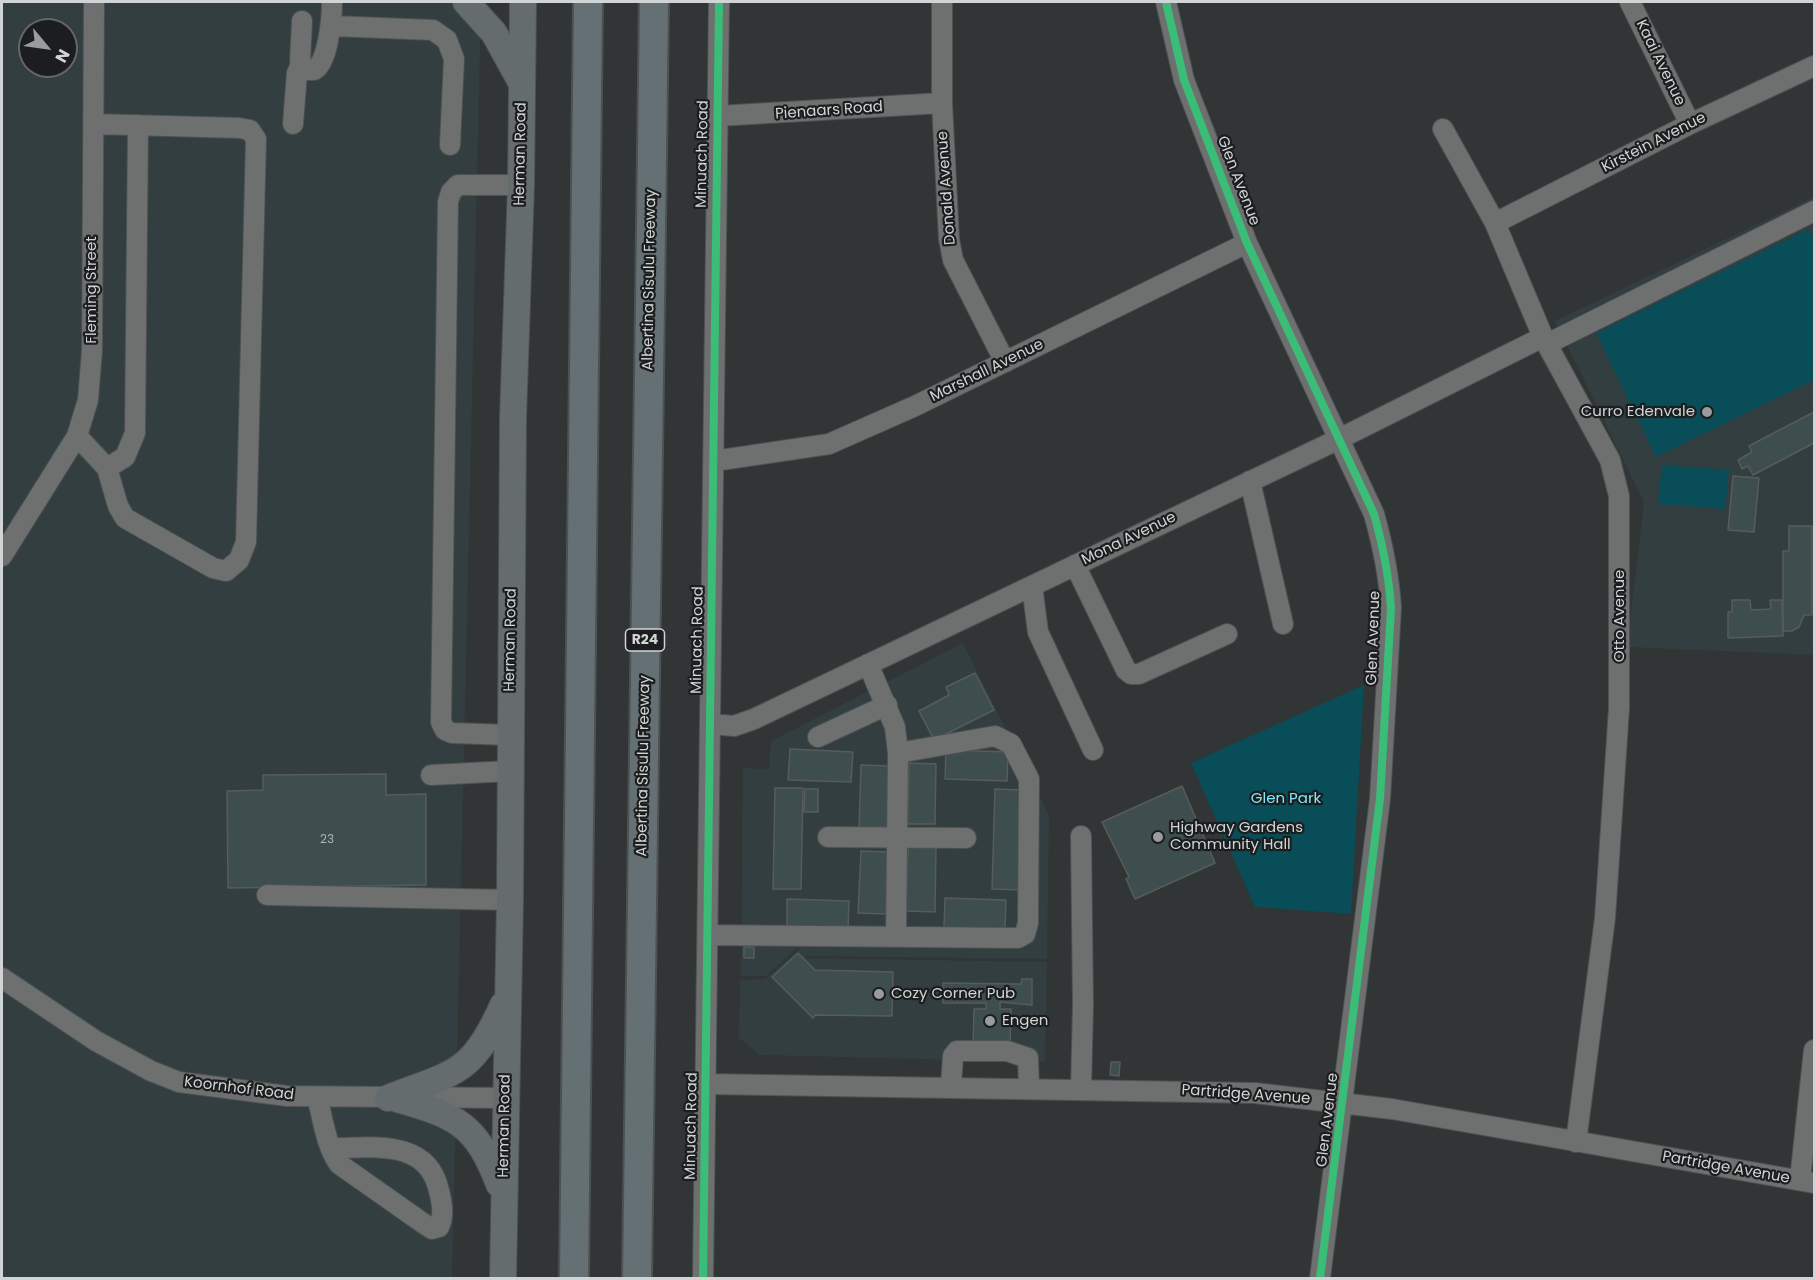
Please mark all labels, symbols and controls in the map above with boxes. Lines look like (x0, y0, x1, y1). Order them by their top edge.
street label: Kaai Avenue (1631, 17, 1689, 109)
north arrow (18, 18, 78, 78)
text: N (49, 45, 75, 67)
street label: Pienaars Road (775, 98, 883, 124)
street label: Minuach Road (693, 100, 713, 208)
street label: Herman Road (511, 102, 531, 206)
street label: Kirstein Avenue (1599, 109, 1709, 177)
street label: Donald Avenue (934, 130, 960, 246)
street label: Glen Avenue (1213, 134, 1263, 228)
street label: Albertina Sisulu Freeway (639, 189, 661, 371)
street label: Fleming Street (83, 236, 101, 344)
street label: Marshall Avenue (927, 336, 1047, 406)
place label: Curro Edenvale (1581, 403, 1695, 421)
marker: Curro Edenvale (1700, 405, 1714, 419)
street label: Mona Avenue (1079, 508, 1179, 570)
street label: Otto Avenue (1611, 570, 1629, 662)
street label: Minuach Road (688, 586, 708, 694)
street label: Herman Road (501, 588, 521, 692)
street label: Glen Avenue (1363, 590, 1385, 686)
road number: R24 (626, 629, 664, 651)
street label: Albertina Sisulu Freeway (633, 675, 655, 857)
park label: Glen Park (1251, 790, 1321, 808)
place label: Highway Gardens Community Hall (1170, 819, 1303, 854)
marker: Highway Gardens Community Hall (1151, 830, 1165, 844)
house number: 23 (320, 833, 334, 847)
place label: Cozy Corner Pub (891, 985, 1015, 1003)
marker: Cozy Corner Pub (872, 987, 886, 1001)
place label: Engen (1002, 1012, 1048, 1030)
marker: Engen (983, 1014, 997, 1028)
street label: Minuach Road (682, 1072, 702, 1180)
street label: Glen Avenue (1313, 1072, 1343, 1168)
street label: Koornhof Road (183, 1073, 295, 1105)
street label: Herman Road (495, 1074, 515, 1178)
street label: Partridge Avenue (1181, 1082, 1311, 1108)
street label: Partridge Avenue (1661, 1148, 1791, 1188)

